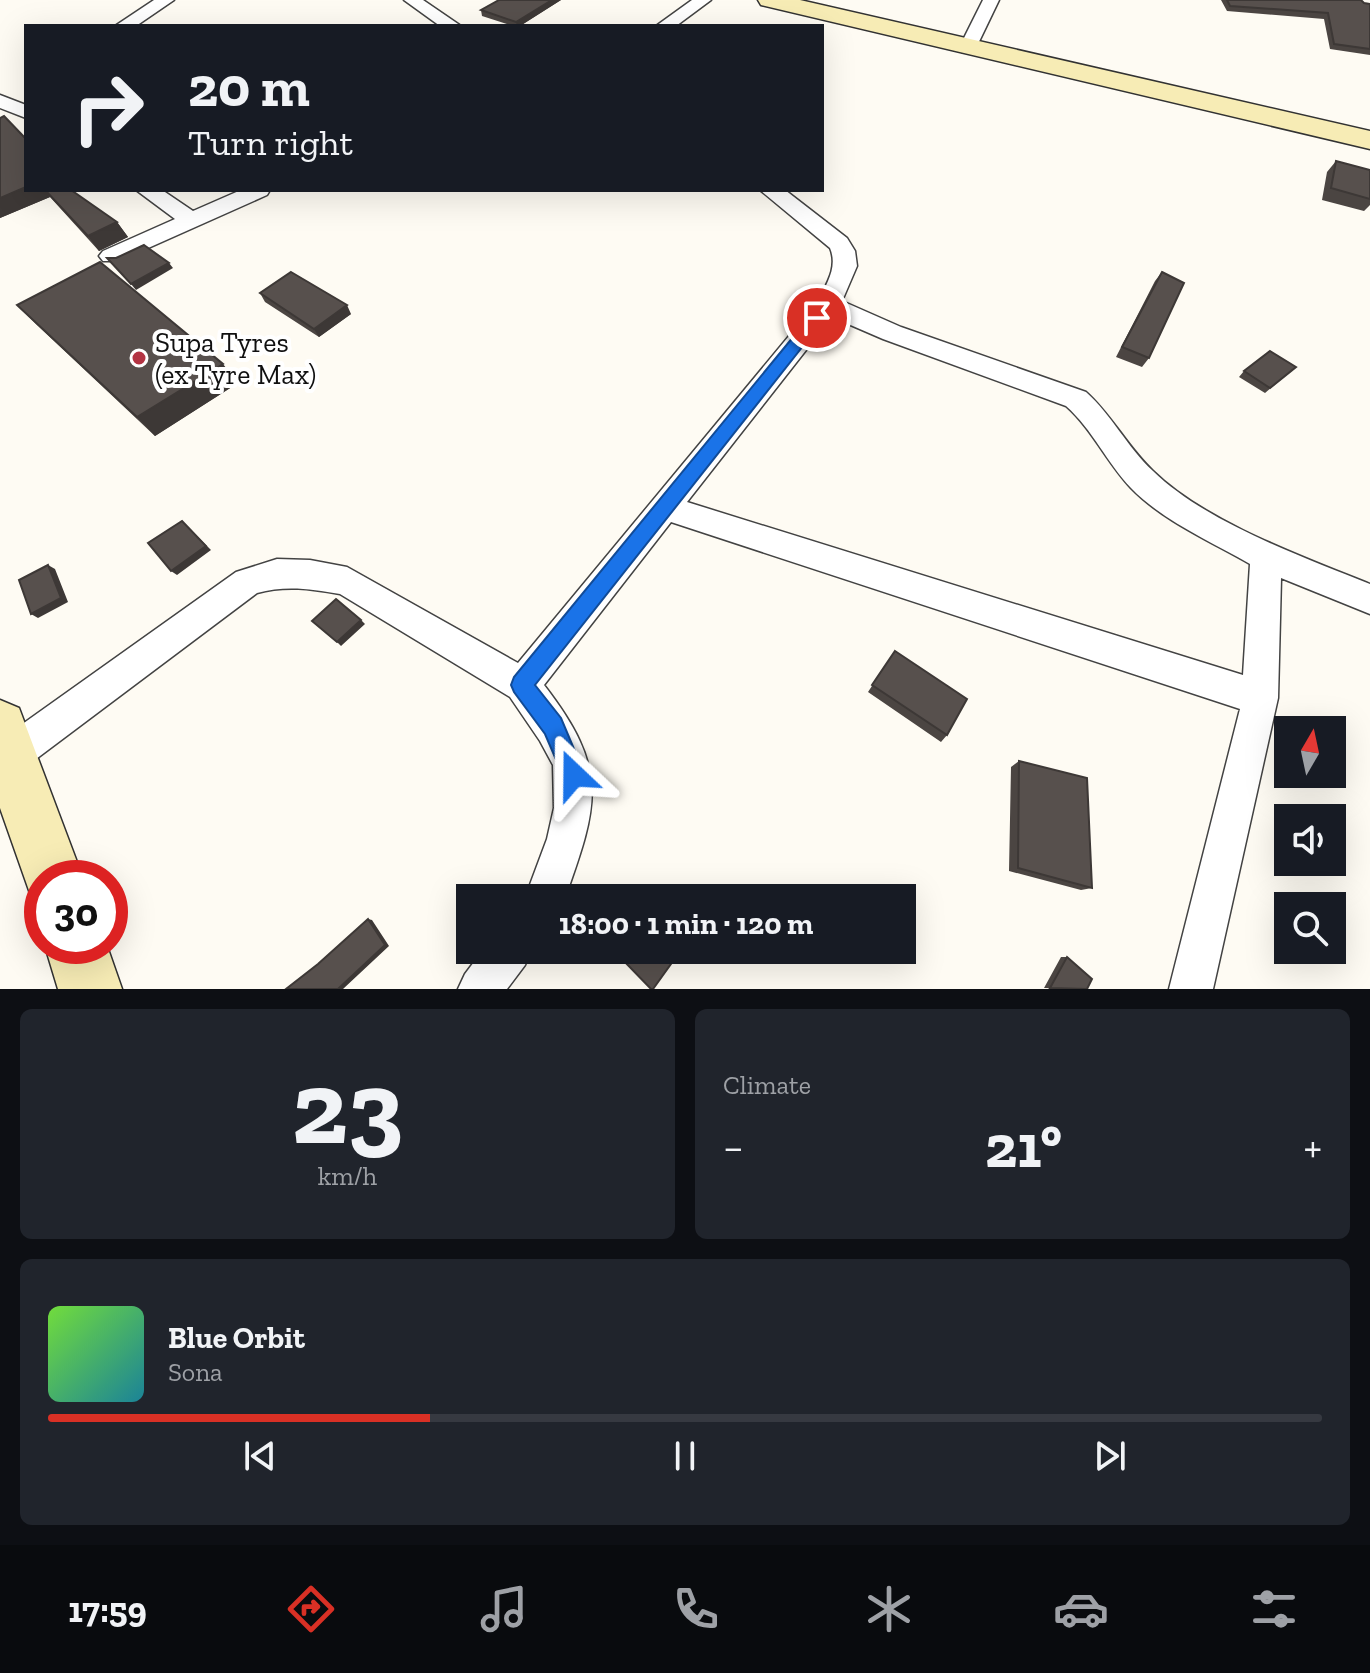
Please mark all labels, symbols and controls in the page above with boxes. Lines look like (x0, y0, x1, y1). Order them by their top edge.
text: 20 m (188, 53, 310, 120)
icon: right (56, 56, 160, 160)
text: Turn right (188, 121, 353, 164)
pin (783, 284, 851, 352)
icon: arrive (795, 296, 839, 340)
place label: Supa Tyres (ex Tyre Max) (155, 326, 316, 391)
marker: Supa Tyres (ex Tyre Max) (130, 349, 148, 367)
north arrow (1274, 716, 1346, 788)
map controls (1274, 716, 1346, 964)
position arrow (532, 733, 616, 817)
button: sound (1274, 804, 1346, 876)
speed limit sign: 30 (24, 860, 128, 964)
button: search (1274, 892, 1346, 964)
text: 18:00 · 1 min · 120 m (559, 906, 813, 942)
text: 23 (292, 1045, 403, 1170)
text: Climate (723, 1069, 811, 1101)
text: 21° (985, 1110, 1062, 1182)
text: − (723, 1120, 744, 1173)
text: + (1303, 1120, 1322, 1173)
text: km/h (318, 1160, 377, 1192)
text: Blue Orbit (168, 1320, 305, 1356)
text: Sona (168, 1356, 223, 1388)
icon: previous (238, 1434, 282, 1478)
icon: pause (663, 1434, 707, 1478)
icon: next (1088, 1434, 1132, 1478)
icon: directions (283, 1581, 339, 1637)
icon: music (476, 1581, 532, 1637)
icon: phone (668, 1581, 724, 1637)
icon: climate (861, 1581, 917, 1637)
icon: car (1053, 1581, 1109, 1637)
icon: filters (1246, 1581, 1302, 1637)
text: 17:59 (68, 1588, 147, 1631)

